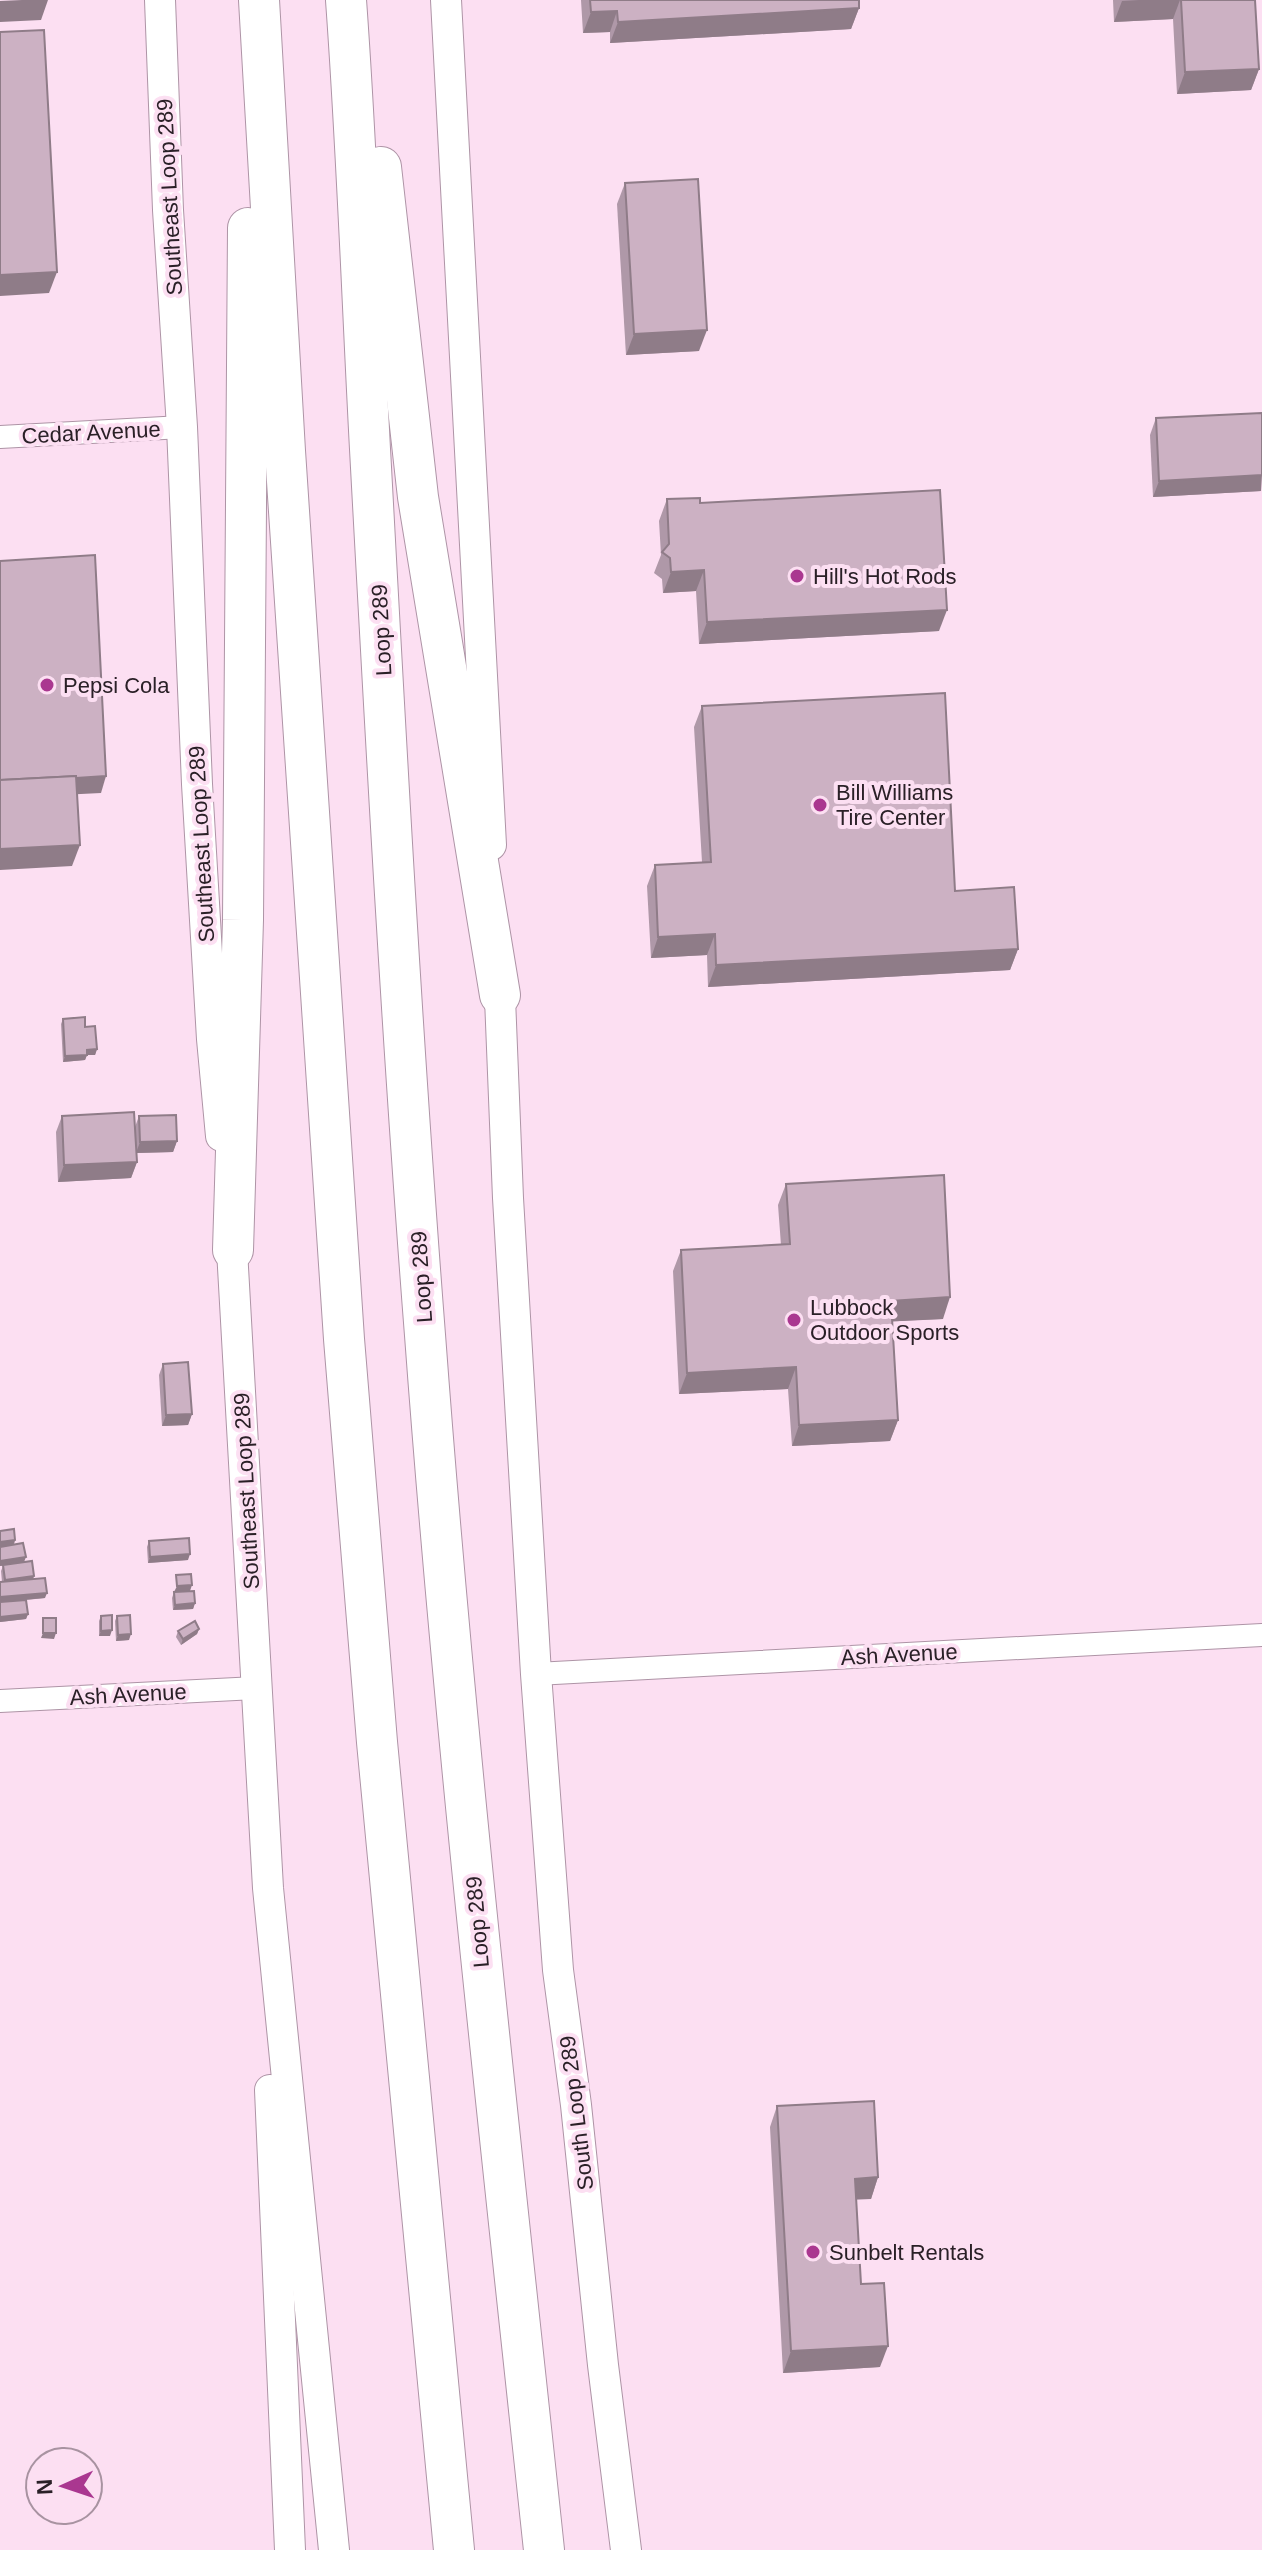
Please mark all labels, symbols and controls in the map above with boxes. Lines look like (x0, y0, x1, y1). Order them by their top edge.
street label: Southeast Loop 289 (152, 98, 187, 296)
street label: Cedar Avenue (21, 416, 161, 449)
place label: Hill's Hot Rods (813, 564, 957, 589)
marker: Hill's Hot Rods (788, 567, 806, 585)
street label: Loop 289 (367, 583, 396, 676)
place label: Pepsi Cola (63, 673, 170, 698)
marker: Pepsi Cola (38, 676, 56, 694)
street label: Southeast Loop 289 (184, 745, 219, 943)
place label: Bill Williams Tire Center (836, 780, 953, 830)
marker: Bill Williams Tire Center (811, 796, 829, 814)
street label: Loop 289 (406, 1230, 437, 1324)
place label: Lubbock Outdoor Sports (810, 1295, 959, 1345)
marker: Lubbock Outdoor Sports (785, 1311, 803, 1329)
street label: Southeast Loop 289 (229, 1392, 264, 1590)
street label: Ash Avenue (840, 1639, 958, 1670)
street label: Ash Avenue (69, 1679, 187, 1710)
street label: Loop 289 (461, 1875, 494, 1969)
street label: South Loop 289 (555, 2034, 598, 2192)
place label: Sunbelt Rentals (829, 2240, 984, 2265)
marker: Sunbelt Rentals (804, 2243, 822, 2261)
north arrow (24, 2446, 104, 2526)
text: N (32, 2478, 57, 2496)

